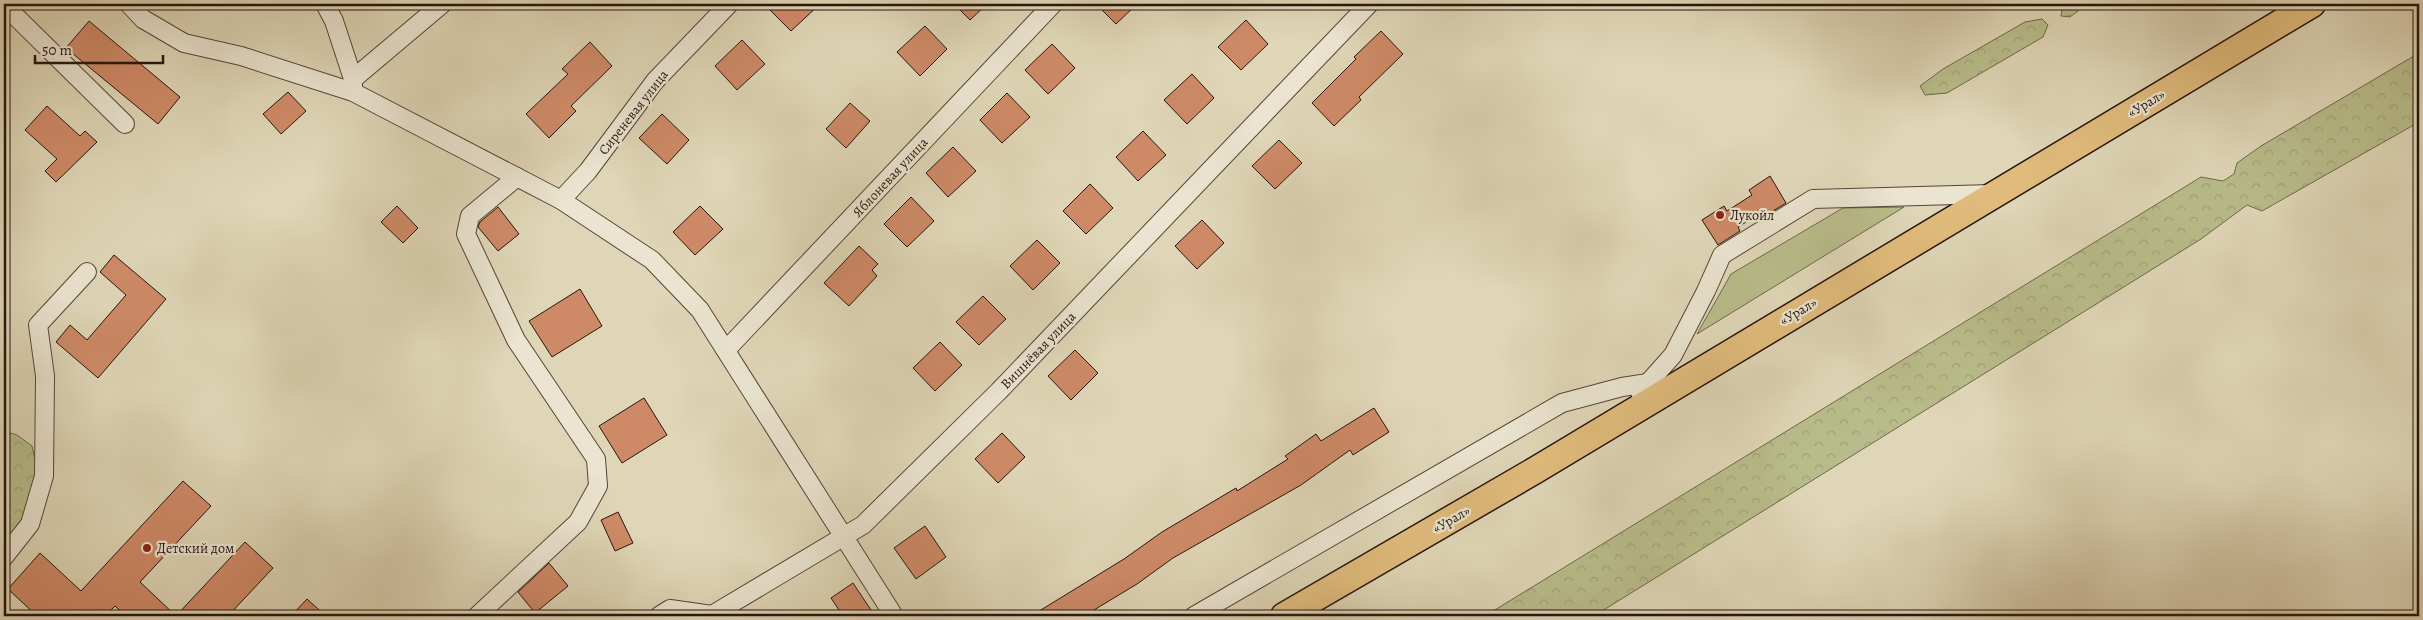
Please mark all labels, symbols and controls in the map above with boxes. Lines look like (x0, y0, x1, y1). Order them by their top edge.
scale bar (35, 32, 162, 64)
text: 50 m (42, 40, 72, 60)
street label: Сиреневая улица (594, 65, 673, 159)
street label: «Урал» (2124, 85, 2168, 122)
street label: Яблоневая улица (848, 133, 933, 221)
place label: Лукойл (1730, 206, 1774, 225)
marker: Лукойл (1714, 209, 1726, 221)
street label: «Урал» (1776, 293, 1820, 330)
street label: Вишнёвая улица (997, 307, 1081, 393)
street label: «Урал» (1429, 501, 1473, 538)
place label: Детский дом (157, 539, 234, 558)
marker: Детский дом (141, 542, 153, 554)

